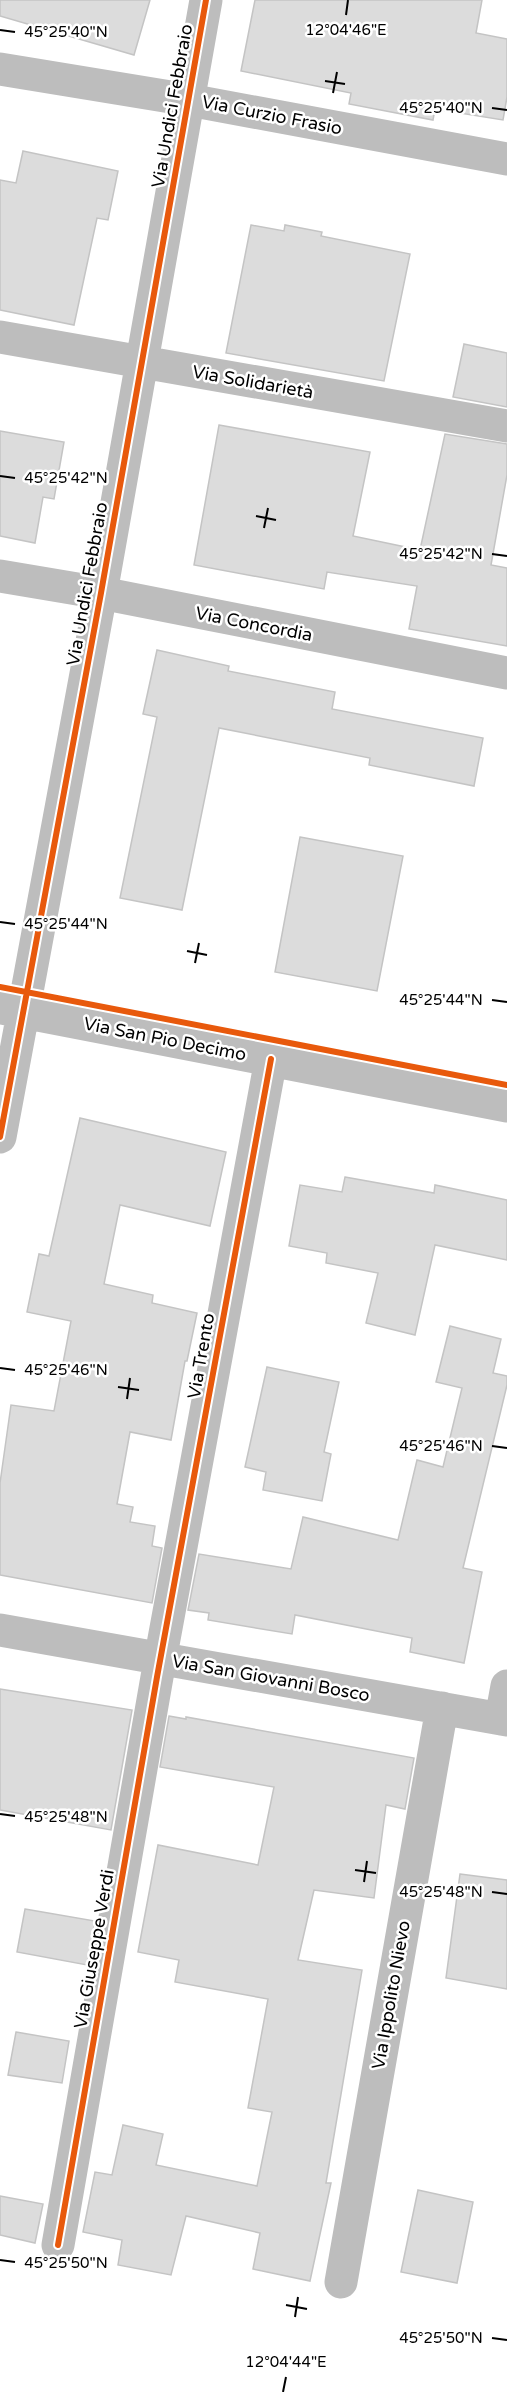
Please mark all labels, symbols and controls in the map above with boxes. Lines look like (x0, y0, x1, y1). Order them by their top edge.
text: 12°04'46"E (305, 21, 387, 39)
street label: Via Undici Febbraio (147, 22, 197, 190)
text: 45°25'40"N (24, 23, 108, 41)
street label: Via Curzio Frasio (200, 91, 344, 139)
text: 45°25'40"N (399, 99, 483, 117)
street label: Via Solidarietà (191, 361, 315, 403)
text: 45°25'42"N (24, 469, 108, 487)
street label: Via Undici Febbraio (62, 500, 112, 668)
text: 45°25'42"N (399, 545, 483, 563)
street label: Via Concordia (194, 602, 314, 646)
text: 45°25'44"N (24, 915, 108, 933)
text: 45°25'44"N (399, 991, 483, 1009)
street label: Via San Pio Decimo (82, 1012, 248, 1066)
street label: Via Trento (183, 1311, 219, 1401)
text: 45°25'46"N (24, 1361, 108, 1379)
text: 45°25'46"N (399, 1437, 483, 1455)
street label: Via San Giovanni Bosco (170, 1650, 372, 1706)
text: 45°25'48"N (24, 1808, 108, 1826)
street label: Via Giuseppe Verdi (69, 1868, 119, 2030)
text: 45°25'48"N (399, 1883, 483, 1901)
street label: Via Ippolito Nievo (367, 1919, 415, 2071)
text: 45°25'50"N (24, 2254, 108, 2272)
text: 45°25'50"N (399, 2329, 483, 2347)
text: 12°04'44"E (245, 2353, 327, 2371)

